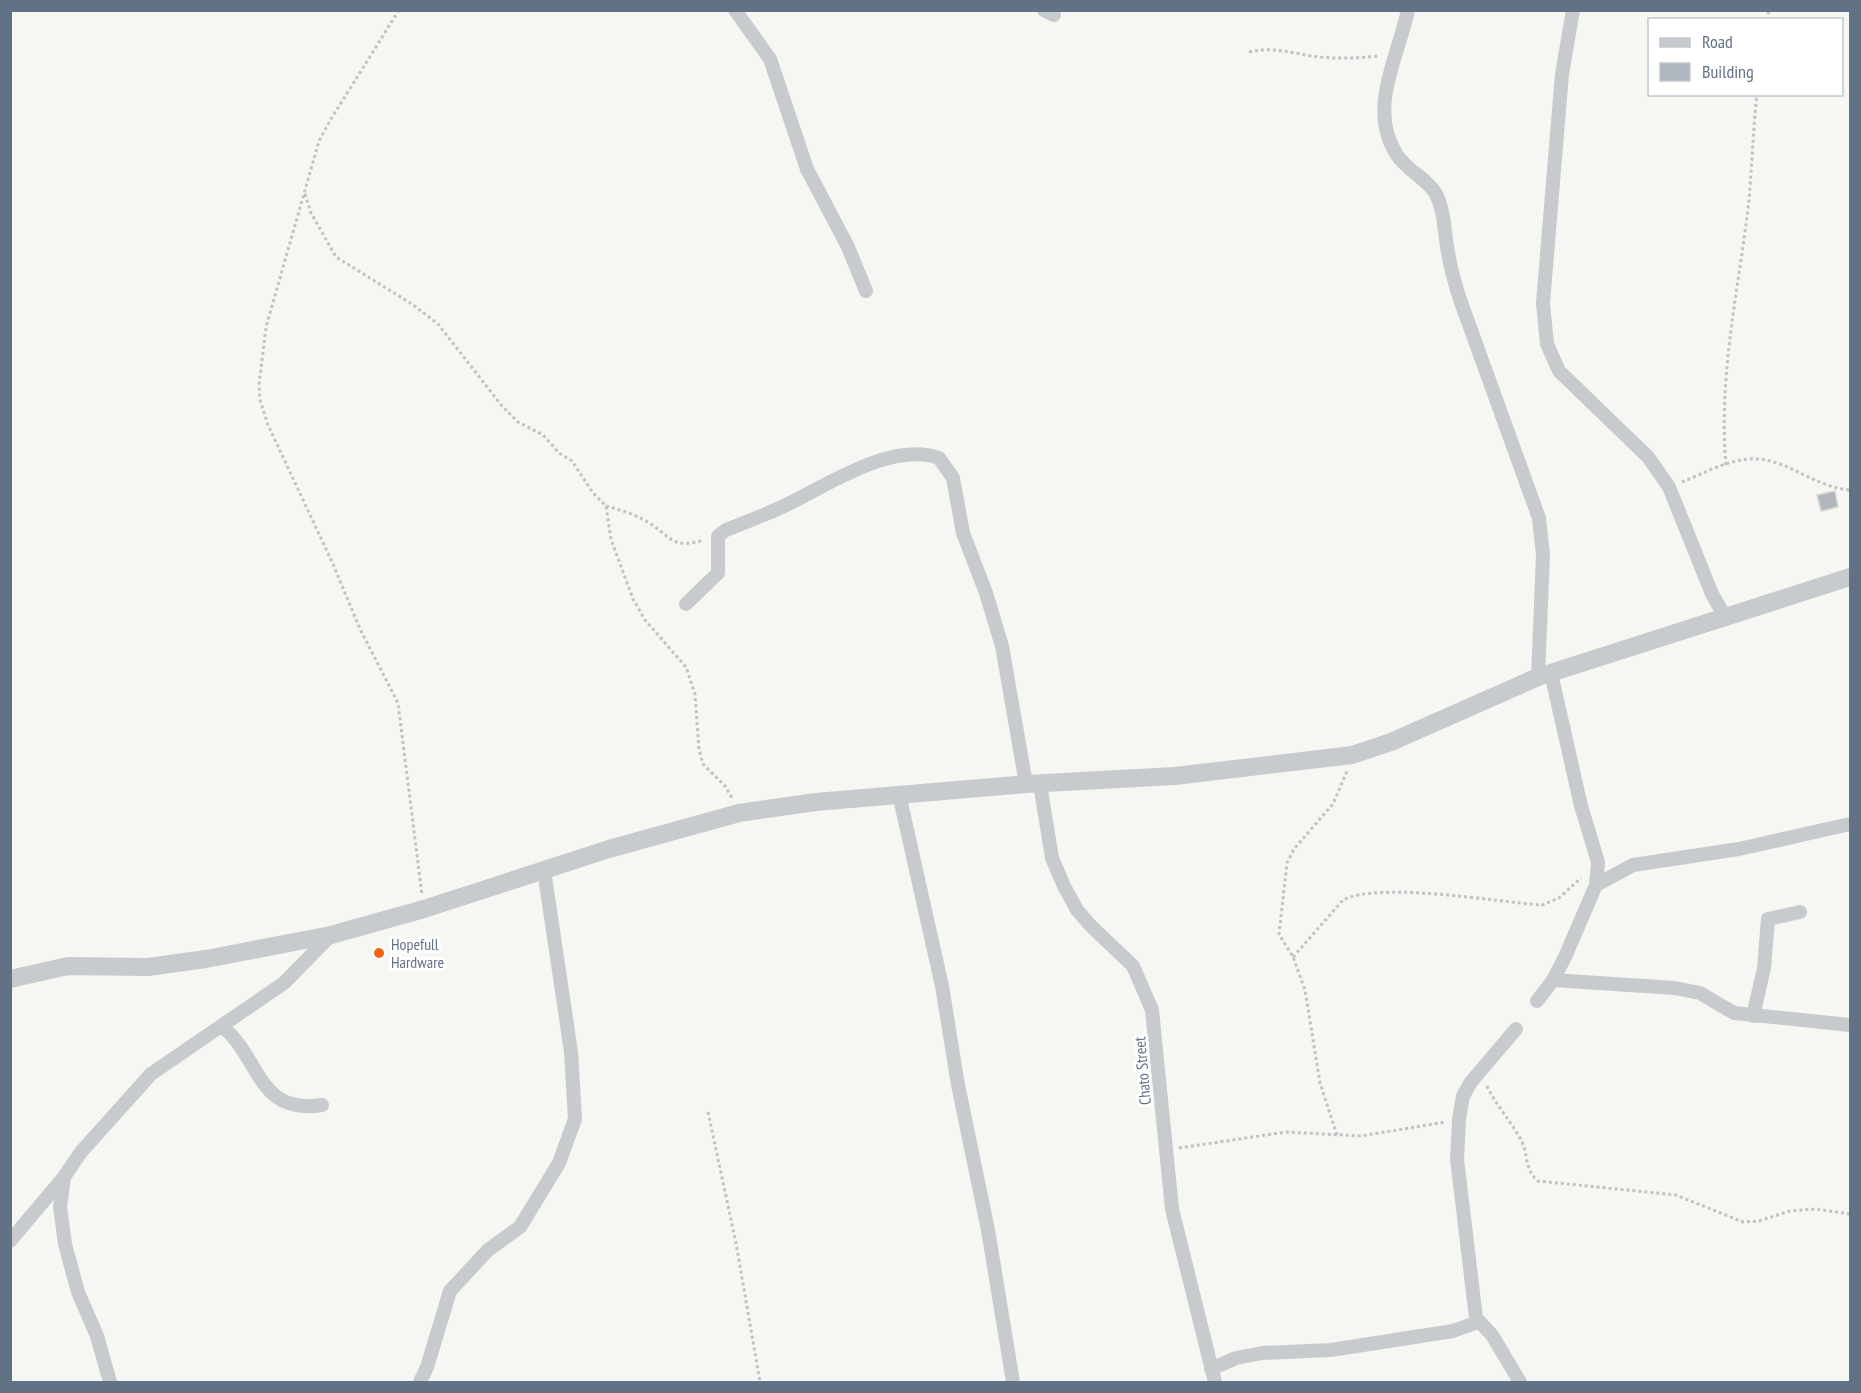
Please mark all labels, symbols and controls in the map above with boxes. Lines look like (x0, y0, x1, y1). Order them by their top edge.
legend (1648, 18, 1843, 96)
text: Road (1702, 30, 1733, 53)
text: Building (1702, 60, 1754, 83)
place label: Hopefull Hardware (391, 934, 444, 972)
marker: Hopefull Hardware (372, 946, 386, 960)
street label: Chato Street (1129, 1035, 1155, 1106)

